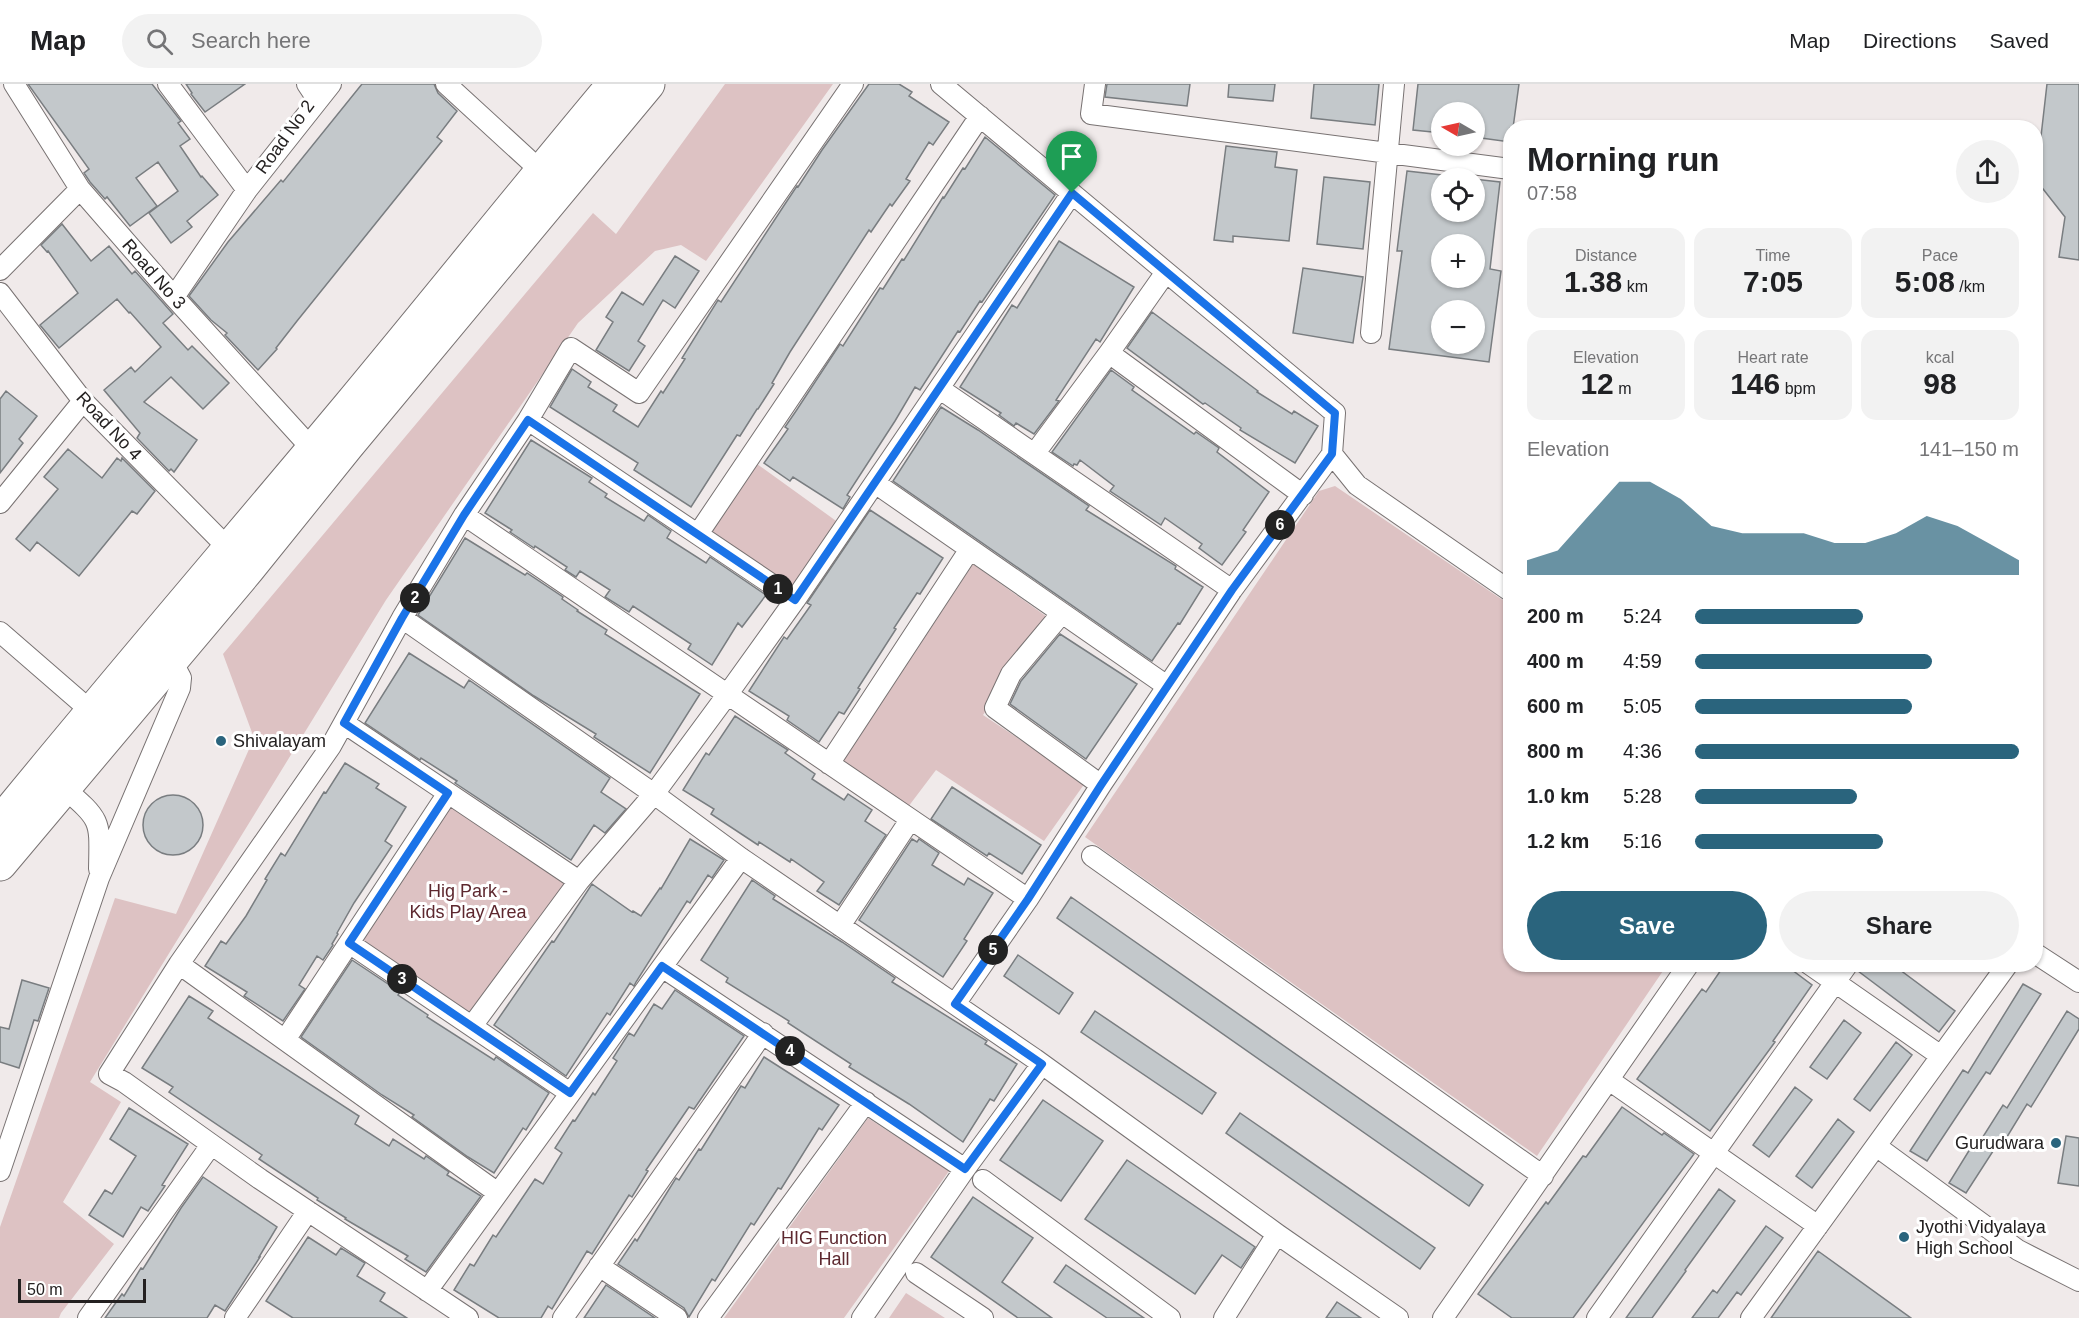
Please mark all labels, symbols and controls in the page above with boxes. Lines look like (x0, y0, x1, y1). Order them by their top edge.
search box (122, 14, 542, 68)
text: Map (30, 25, 86, 56)
icon: search (143, 25, 176, 58)
text: Search here (191, 28, 311, 53)
text: Map (1789, 29, 1830, 52)
text: Directions (1863, 29, 1956, 52)
text: Saved (1989, 29, 2049, 52)
street label: Road No 2 (252, 96, 318, 178)
north arrow (1431, 102, 1485, 156)
map controls (1431, 102, 1485, 354)
pin (1046, 131, 1097, 193)
icon: arrive (1055, 140, 1088, 173)
button: share (1956, 140, 2019, 203)
text: Morning run (1527, 141, 1719, 178)
button: locate (1431, 168, 1485, 222)
text: 07:58 (1527, 182, 1577, 204)
button: + (1431, 234, 1485, 288)
street label: Road No 3 (118, 235, 190, 313)
text: Distance (1575, 247, 1637, 264)
text: Time (1756, 247, 1790, 264)
text: Pace (1922, 247, 1958, 264)
text: 1.38 (1564, 265, 1622, 298)
text: 7:05 (1743, 265, 1803, 298)
text: 5:08 (1895, 265, 1955, 298)
text: km (1622, 278, 1648, 295)
text: /km (1955, 278, 1985, 295)
button: − (1431, 300, 1485, 354)
text: Elevation (1573, 349, 1639, 366)
text: Heart rate (1737, 349, 1809, 366)
text: kcal (1926, 349, 1954, 366)
text: 12 (1580, 367, 1614, 400)
text: 146 (1730, 367, 1780, 400)
text: 98 (1923, 367, 1957, 400)
text: m (1614, 380, 1632, 397)
text: bpm (1780, 380, 1816, 397)
street label: Road No 4 (72, 388, 146, 464)
text: Elevation (1527, 438, 1609, 460)
text: 141–150 m (1919, 438, 2019, 460)
pin: 6 (1265, 510, 1295, 540)
text: 6 (1276, 516, 1284, 533)
pin: 1 (763, 574, 793, 604)
text: 1 (774, 580, 782, 597)
pin: 2 (400, 583, 430, 613)
text: 2 (411, 589, 419, 606)
text: 200 m (1527, 605, 1584, 627)
text: 5:24 (1623, 605, 1662, 627)
text: 400 m (1527, 650, 1584, 672)
text: 4:59 (1623, 650, 1662, 672)
text: 600 m (1527, 695, 1584, 717)
text: 5:05 (1623, 695, 1662, 717)
place label: Shivalayam (233, 731, 326, 751)
marker: Shivalayam (214, 734, 228, 748)
text: 800 m (1527, 740, 1584, 762)
text: 4:36 (1623, 740, 1662, 762)
text: 1.0 km (1527, 785, 1589, 807)
text: 5:28 (1623, 785, 1662, 807)
text: 1.2 km (1527, 830, 1589, 852)
text: 5:16 (1623, 830, 1662, 852)
park label: Hig Park - Kids Play Area (409, 881, 528, 922)
button: Save (1527, 891, 1767, 960)
button: Share (1779, 891, 2019, 960)
pin: 5 (978, 935, 1008, 965)
text: 5 (989, 941, 997, 958)
pin: 3 (387, 964, 417, 994)
text: 3 (398, 970, 406, 987)
pin: 4 (775, 1036, 805, 1066)
text: 4 (786, 1042, 794, 1059)
place label: Gurudwara (1955, 1133, 2045, 1153)
marker: Gurudwara (2049, 1136, 2063, 1150)
place label: Jyothi Vidyalaya High School (1916, 1217, 2047, 1258)
park label: HIG Function Hall (781, 1228, 887, 1269)
marker: Jyothi Vidyalaya High School (1897, 1230, 1911, 1244)
scale bar (18, 1276, 146, 1304)
text: 50 m (27, 1281, 63, 1298)

